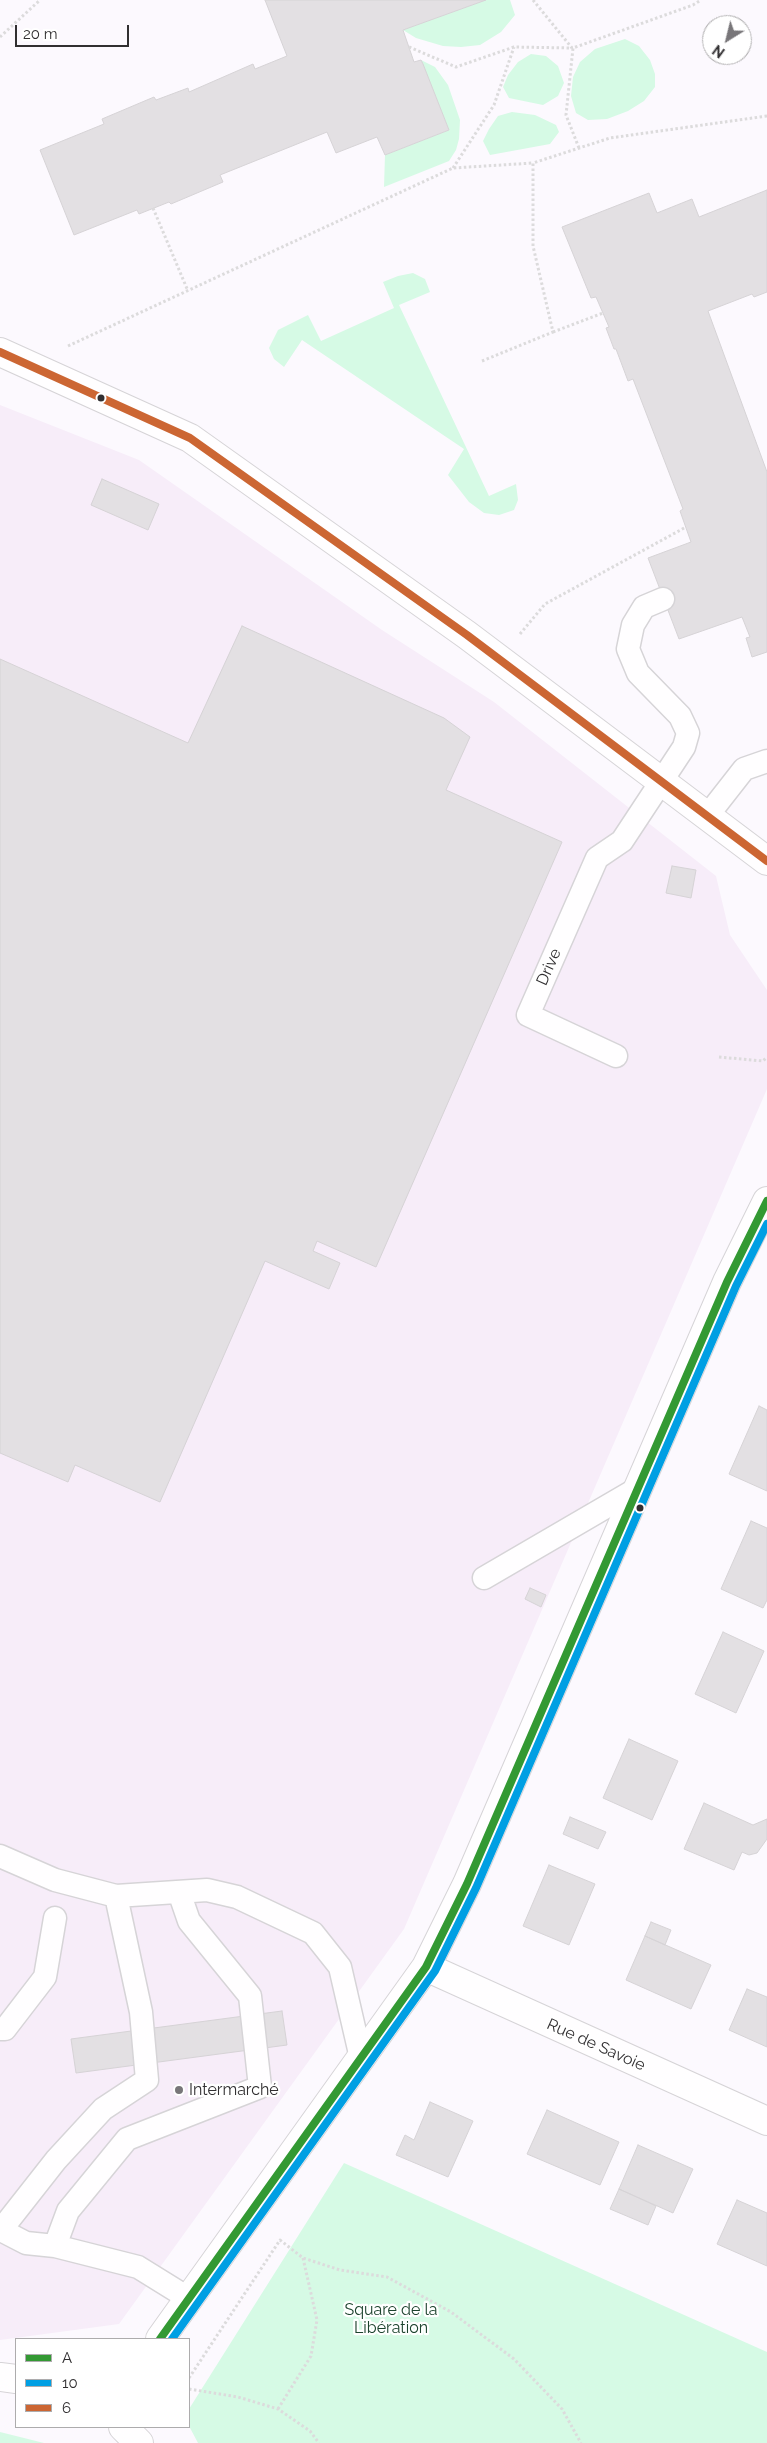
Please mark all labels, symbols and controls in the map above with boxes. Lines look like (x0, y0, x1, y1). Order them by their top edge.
scale bar (18, 15, 131, 47)
north arrow (702, 15, 752, 65)
text: 20 m (23, 25, 58, 43)
text: N (710, 42, 728, 61)
unlabelled marker (96, 393, 106, 403)
street label: Drive (532, 946, 566, 988)
unlabelled marker (635, 1503, 645, 1513)
street label: Rue de Savoie (544, 2015, 648, 2075)
place label: Intermarché (189, 2080, 279, 2100)
marker: Intermarché (173, 2084, 185, 2096)
park label: Square de la Libération (344, 2300, 438, 2338)
legend (15, 2338, 190, 2428)
text: A (62, 2349, 72, 2367)
text: 10 (62, 2374, 78, 2392)
text: 6 (62, 2399, 71, 2417)

